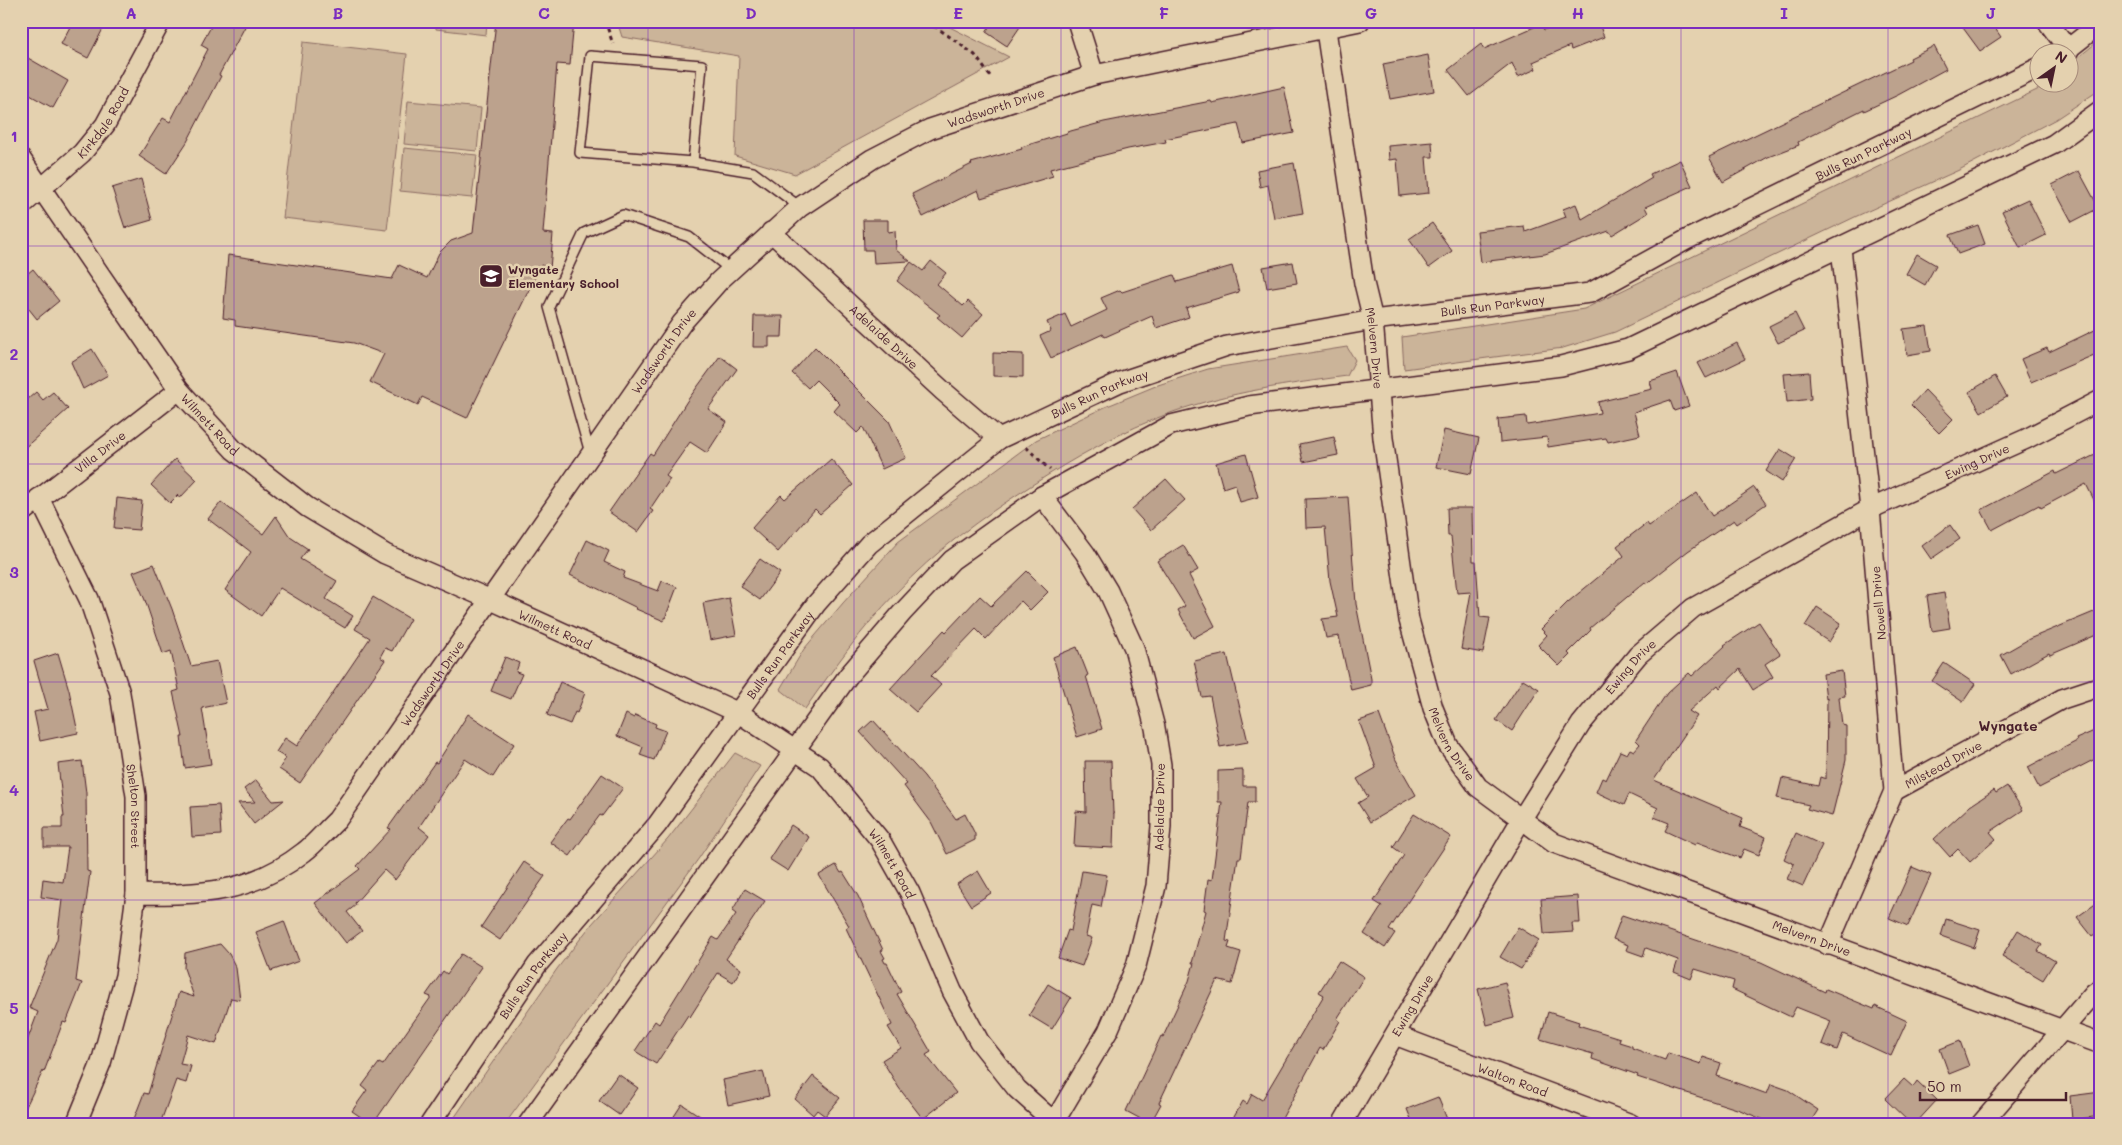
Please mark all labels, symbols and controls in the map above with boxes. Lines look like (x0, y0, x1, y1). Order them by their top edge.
text: A (125, 2, 137, 23)
text: B (333, 2, 343, 23)
text: C (538, 2, 550, 23)
text: D (745, 2, 757, 23)
text: E (953, 2, 963, 23)
text: F (1159, 2, 1169, 23)
text: G (1365, 2, 1377, 23)
text: H (1572, 2, 1584, 23)
text: I (1780, 2, 1788, 23)
text: J (1986, 2, 1996, 23)
north arrow (2030, 42, 2080, 92)
text: N (2052, 46, 2071, 68)
street label: Kirkdale Road (74, 84, 132, 162)
street label: Wadsworth Drive (945, 84, 1046, 131)
street label: Bulls Run Parkway (1813, 123, 1914, 184)
text: 1 (10, 125, 18, 146)
place label: Wyngate Elementary School (508, 261, 619, 291)
school or university icon: Wyngate Elementary School (478, 263, 504, 289)
street label: Bulls Run Parkway (1440, 291, 1546, 320)
street label: Adelaide Drive (846, 301, 922, 372)
street label: Wadsworth Drive (627, 305, 700, 397)
street label: Melvern Drive (1362, 305, 1387, 390)
text: 2 (10, 343, 19, 364)
street label: Bulls Run Parkway (1048, 365, 1150, 421)
street label: Wilmett Road (178, 390, 242, 459)
street label: Villa Drive (71, 427, 129, 476)
street label: Ewing Drive (1942, 440, 2012, 482)
text: 3 (9, 561, 19, 582)
street label: Nowell Drive (1867, 565, 1889, 641)
street label: Wilmett Road (516, 606, 595, 653)
street label: Bulls Run Parkway (743, 607, 817, 702)
street label: Ewing Drive (1601, 635, 1659, 697)
street label: Wadsworth Drive (396, 637, 468, 729)
street label: Melvern Drive (1425, 705, 1479, 784)
district label: Wyngate (1978, 716, 2038, 735)
street label: Milstead Drive (1902, 737, 1984, 792)
street label: Shelton Street (123, 763, 144, 849)
street label: Adelaide Drive (1150, 763, 1168, 851)
text: 4 (9, 779, 19, 800)
street label: Wilmett Road (865, 825, 919, 901)
street label: Melvern Drive (1771, 916, 1853, 959)
street label: Bulls Run Parkway (495, 928, 570, 1022)
street label: Ewing Drive (1388, 971, 1436, 1039)
text: 5 (9, 997, 19, 1018)
street label: Walton Road (1476, 1059, 1551, 1100)
scale bar (1920, 1070, 2066, 1102)
text: 50 m (1927, 1076, 1962, 1096)

